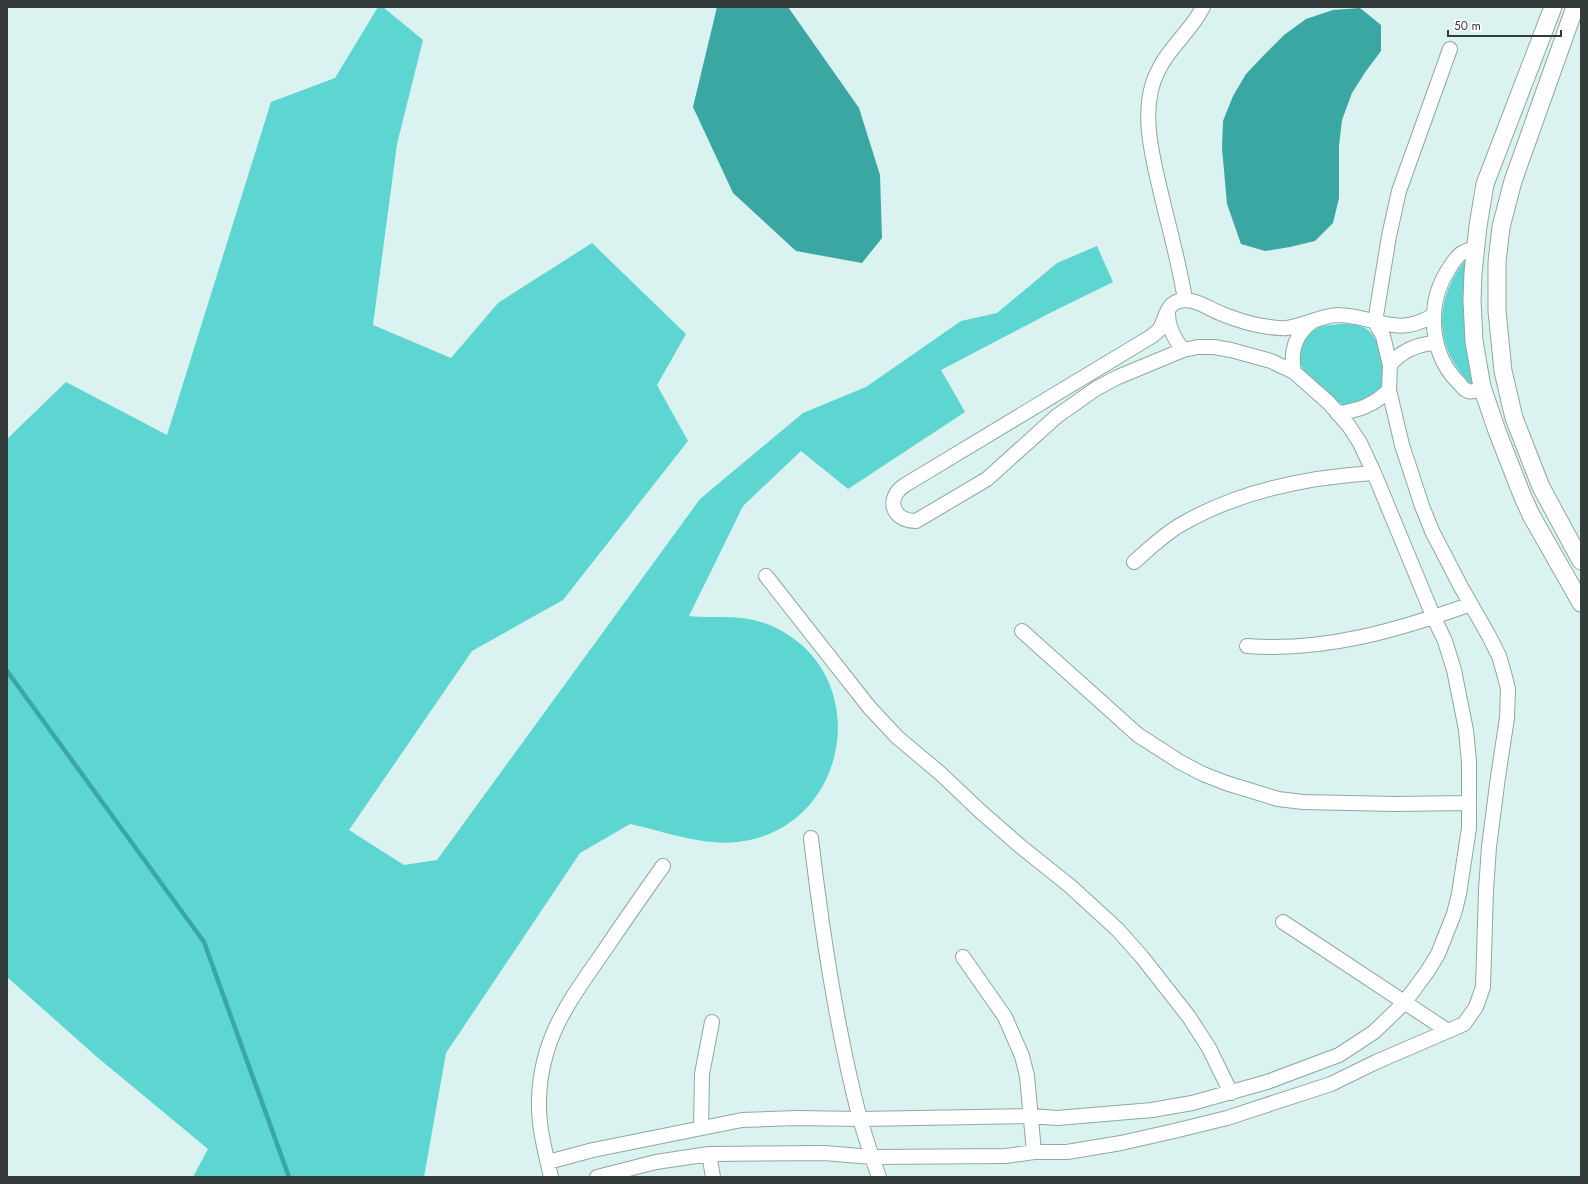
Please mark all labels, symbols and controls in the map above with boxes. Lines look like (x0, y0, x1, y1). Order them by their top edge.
scale bar (1448, 12, 1561, 38)
text: 50 m (1454, 17, 1481, 35)

